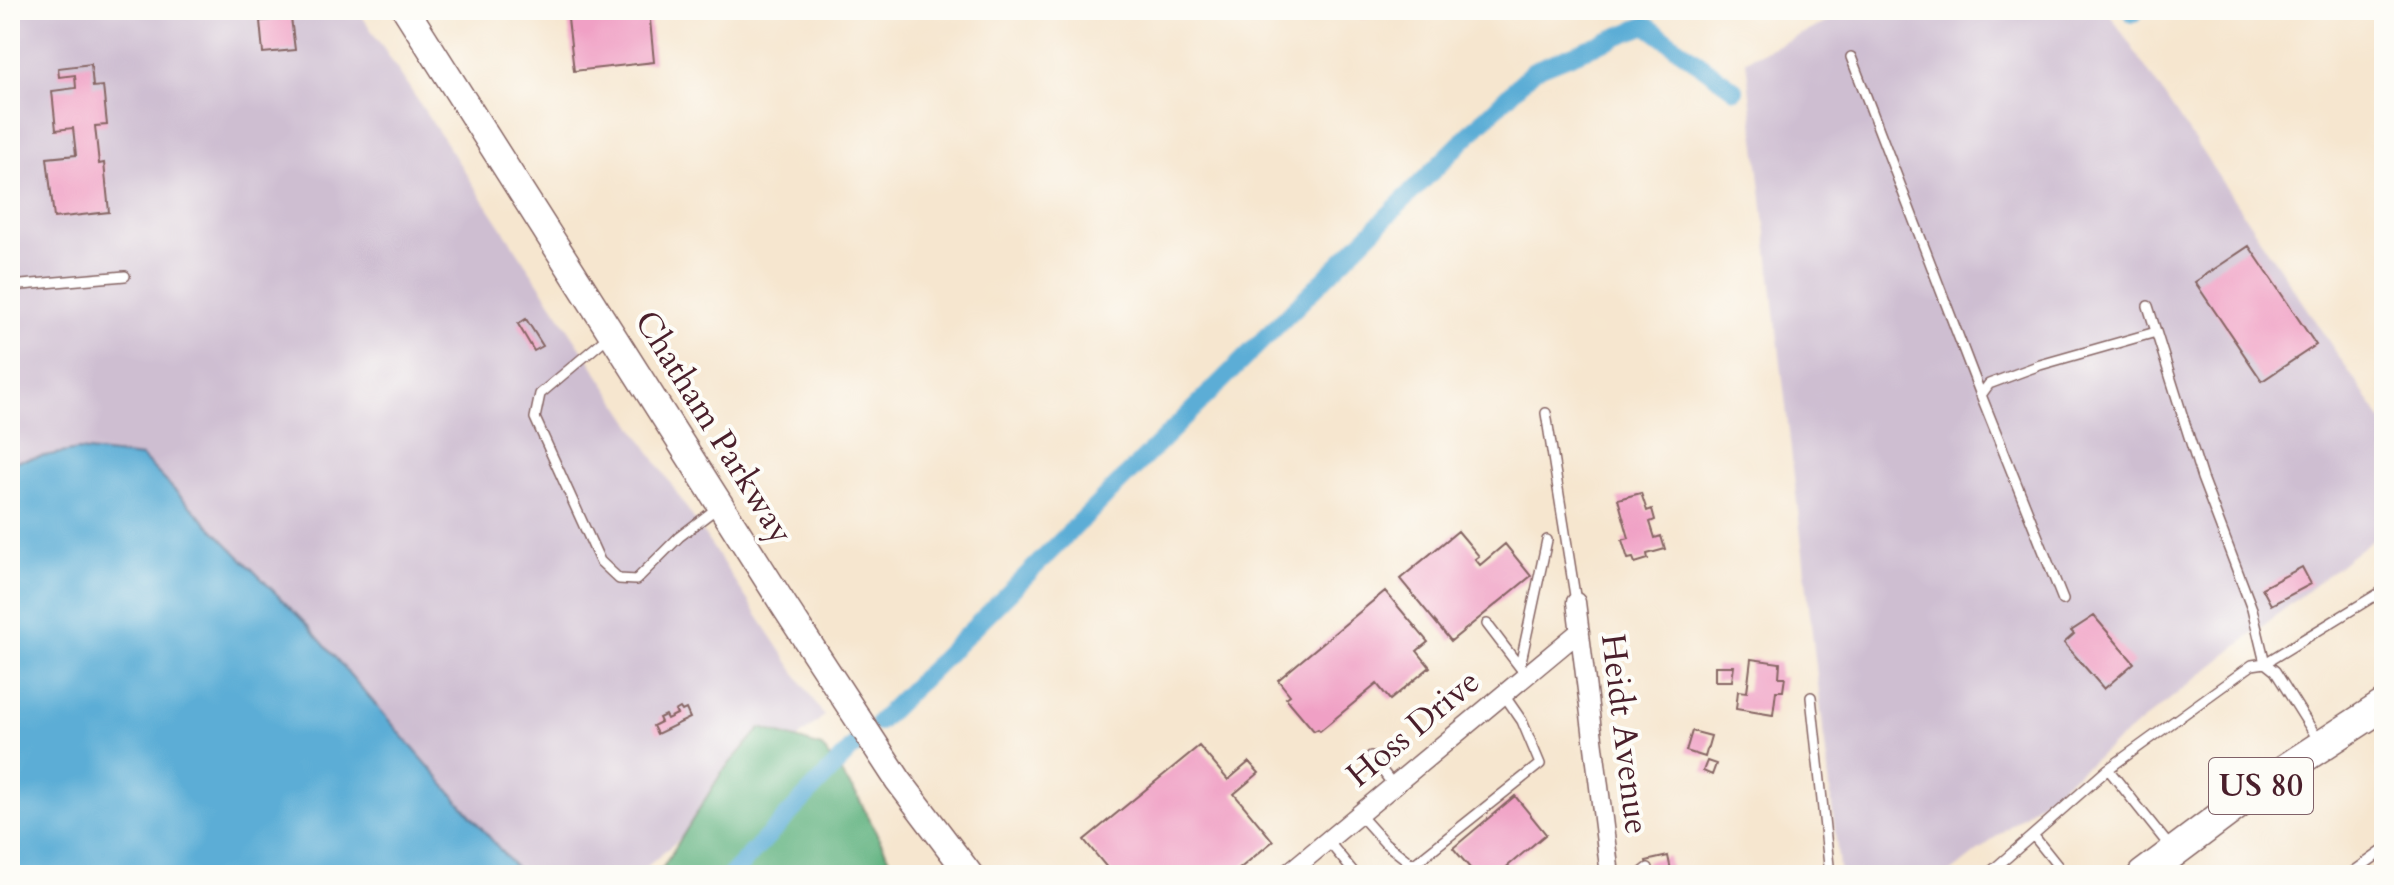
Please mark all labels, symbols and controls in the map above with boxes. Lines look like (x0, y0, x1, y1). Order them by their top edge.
street label: Chatham Parkway (624, 302, 804, 552)
street label: Heidt Avenue (1590, 631, 1660, 837)
street label: Hoss Drive (1337, 659, 1489, 797)
road number: US 80 (2209, 758, 2313, 814)

